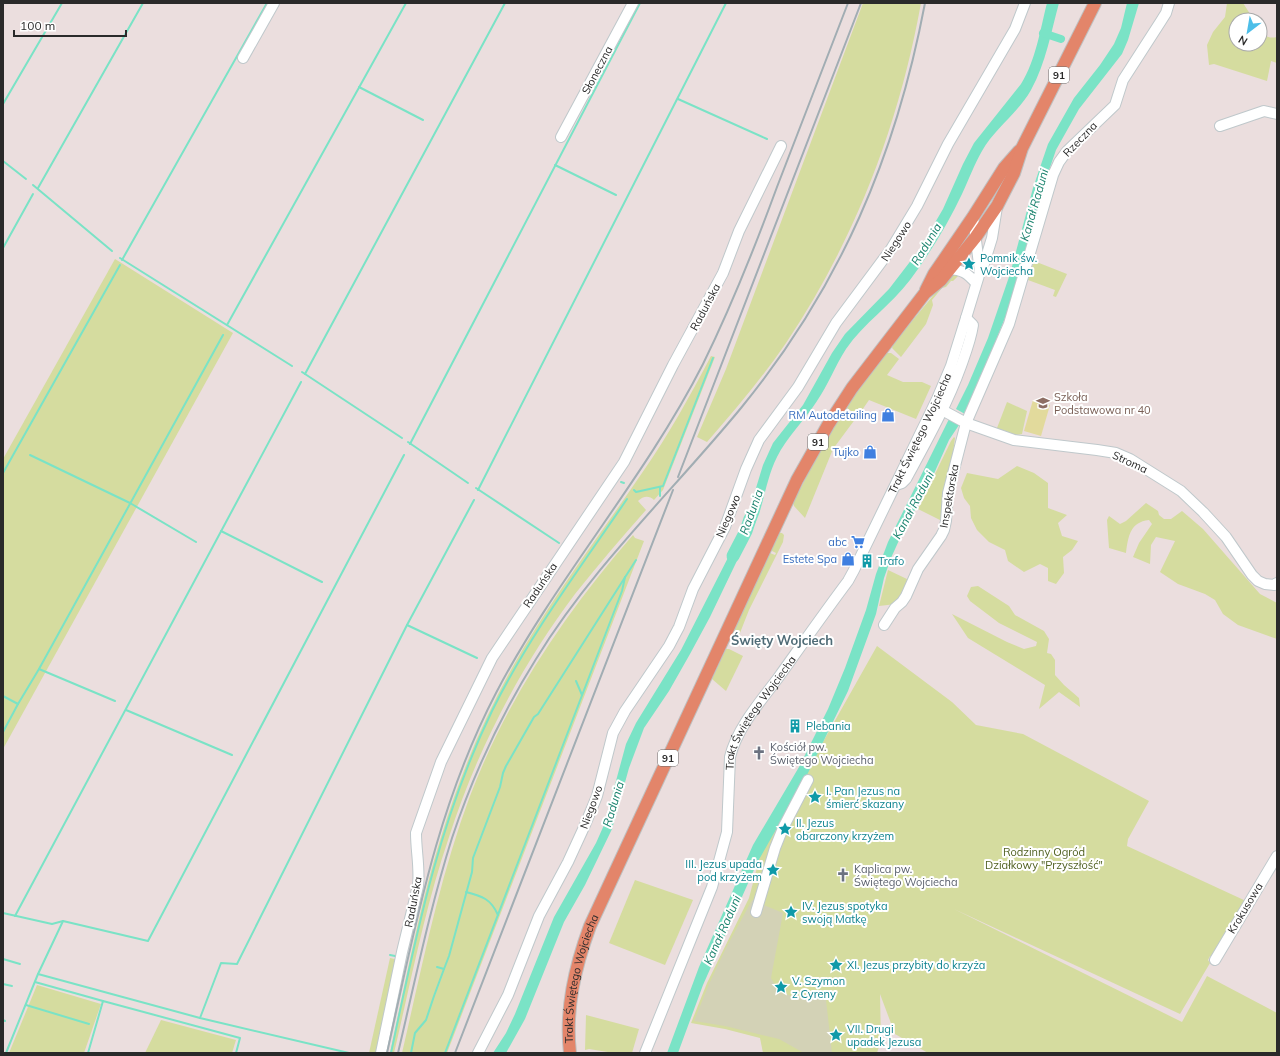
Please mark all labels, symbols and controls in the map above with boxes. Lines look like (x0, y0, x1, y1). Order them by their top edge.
scale bar (14, 12, 126, 38)
north arrow (1228, 12, 1268, 52)
text: 100 m (20, 18, 55, 33)
text: N (1236, 32, 1250, 49)
street label: Słoneczna (579, 44, 615, 96)
road number: 91 (1049, 67, 1069, 83)
street label: Rzeczna (1060, 119, 1100, 159)
water label: Kanał Raduni (1017, 167, 1052, 243)
street label: Niegowo (878, 218, 914, 264)
water label: Radunia (908, 220, 944, 268)
place label: Pomnik św. Wojciecha (980, 251, 1037, 278)
place icon: Pomnik św. Wojciecha (961, 256, 977, 272)
street label: Raduńska (687, 281, 723, 333)
street label: Trakt Świętego Wojciecha (885, 371, 954, 496)
place label: Szkoła Podstawowa nr 40 (1054, 390, 1151, 417)
school or university icon: Szkoła Podstawowa nr 40 (1035, 395, 1051, 411)
shop icon: RM Autodetailing (880, 407, 896, 423)
place label: RM Autodetailing (789, 408, 877, 422)
road number: 91 (808, 434, 828, 450)
shop icon: Tujko (862, 444, 878, 460)
place label: Tujko (832, 445, 859, 459)
street label: Stroma (1110, 448, 1150, 476)
street label: Inspektorska (937, 463, 961, 529)
water label: Kanał Raduni (889, 468, 937, 541)
water label: Radunia (736, 487, 766, 537)
street label: Niegowo (713, 492, 743, 540)
supermarket icon: abc (850, 534, 866, 550)
place label: abc (828, 535, 848, 549)
shop icon: Estete Spa (840, 551, 856, 567)
place label: Estete Spa (783, 552, 837, 566)
building icon: Trafo (859, 553, 875, 569)
place label: Trafo (878, 554, 904, 568)
street label: Raduńska (520, 560, 560, 610)
district label: Święty Wojciech (731, 632, 833, 649)
street label: Trakt Świętego Wojciecha (722, 653, 799, 770)
building icon: Plebania (787, 718, 803, 734)
place label: Plebania (806, 719, 851, 733)
place label: Kościół pw. Świętego Wojciecha (770, 740, 874, 767)
church icon: Kościół pw. Świętego Wojciecha (751, 745, 767, 761)
road number: 91 (658, 750, 678, 766)
water label: Radunia (599, 779, 627, 829)
street label: Niegowo (577, 783, 605, 831)
place label: I. Pan Jezus na śmierć skazany (826, 784, 904, 811)
place icon: I. Pan Jezus na śmierć skazany (807, 789, 823, 805)
place label: II. Jezus obarczony krzyżem (796, 816, 894, 843)
place icon: II. Jezus obarczony krzyżem (777, 821, 793, 837)
park label: Rodzinny Ogród Działkowy "Przyszłość" (985, 845, 1103, 872)
place label: III. Jezus upada pod krzyżem (685, 857, 762, 884)
place icon: III. Jezus upada pod krzyżem (765, 862, 781, 878)
place label: Kaplica pw. Świętego Wojciecha (854, 862, 958, 889)
church icon: Kaplica pw. Świętego Wojciecha (835, 867, 851, 883)
street label: Raduńska (401, 876, 425, 928)
street label: Krokusowa (1224, 880, 1266, 936)
water label: Kanał Raduni (700, 893, 744, 967)
place label: IV. Jezus spotyka swoją Matkę (802, 899, 888, 926)
place icon: IV. Jezus spotyka swoją Matkę (783, 904, 799, 920)
street label: Trakt Świętego Wojciecha (562, 912, 602, 1043)
place icon: XI. Jezus przybity do krzyża (828, 957, 844, 973)
place label: XI. Jezus przybity do krzyża (847, 958, 985, 972)
place label: V. Szymon z Cyreny (792, 974, 845, 1001)
place icon: V. Szymon z Cyreny (773, 979, 789, 995)
place label: VII. Drugi upadek Jezusa (847, 1022, 921, 1049)
place icon: VII. Drugi upadek Jezusa (828, 1027, 844, 1043)

